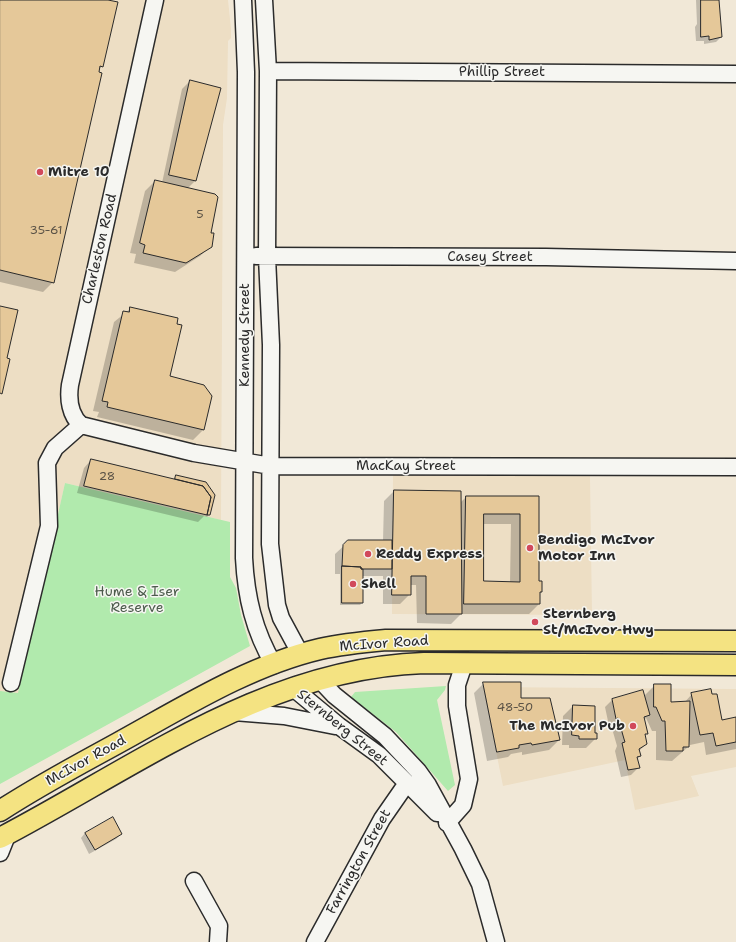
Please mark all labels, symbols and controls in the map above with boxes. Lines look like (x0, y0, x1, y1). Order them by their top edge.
street label: Phillip Street (459, 64, 545, 80)
place label: Mitre 10 (48, 164, 109, 180)
marker: Mitre 10 (35, 167, 45, 177)
street label: Charleston Road (79, 192, 121, 306)
house number: 5 (196, 208, 204, 222)
house number: 35-61 (30, 224, 62, 238)
street label: Casey Street (447, 249, 533, 265)
street label: Kennedy Street (237, 283, 253, 387)
street label: MacKay Street (356, 458, 456, 474)
house number: 28 (99, 470, 115, 484)
place label: Bendigo McIvor Motor Inn (538, 532, 655, 564)
marker: Bendigo McIvor Motor Inn (525, 543, 535, 553)
place label: Reddy Express (376, 546, 482, 562)
marker: Reddy Express (363, 549, 373, 559)
place label: Shell (361, 576, 396, 592)
marker: Shell (348, 579, 358, 589)
park label: Hume & Iser Reserve (95, 584, 179, 616)
place label: Sternberg St/McIvor Hwy (543, 606, 654, 638)
marker: Sternberg St/McIvor Hwy (530, 617, 540, 627)
street label: McIvor Road (339, 633, 429, 655)
street label: Sternberg Street (293, 686, 391, 770)
house number: 48-50 (497, 701, 533, 715)
place label: The McIvor Pub (509, 718, 625, 734)
marker: The McIvor Pub (628, 721, 638, 731)
street label: McIvor Road (43, 732, 129, 790)
street label: Farrington Street (323, 807, 395, 917)

